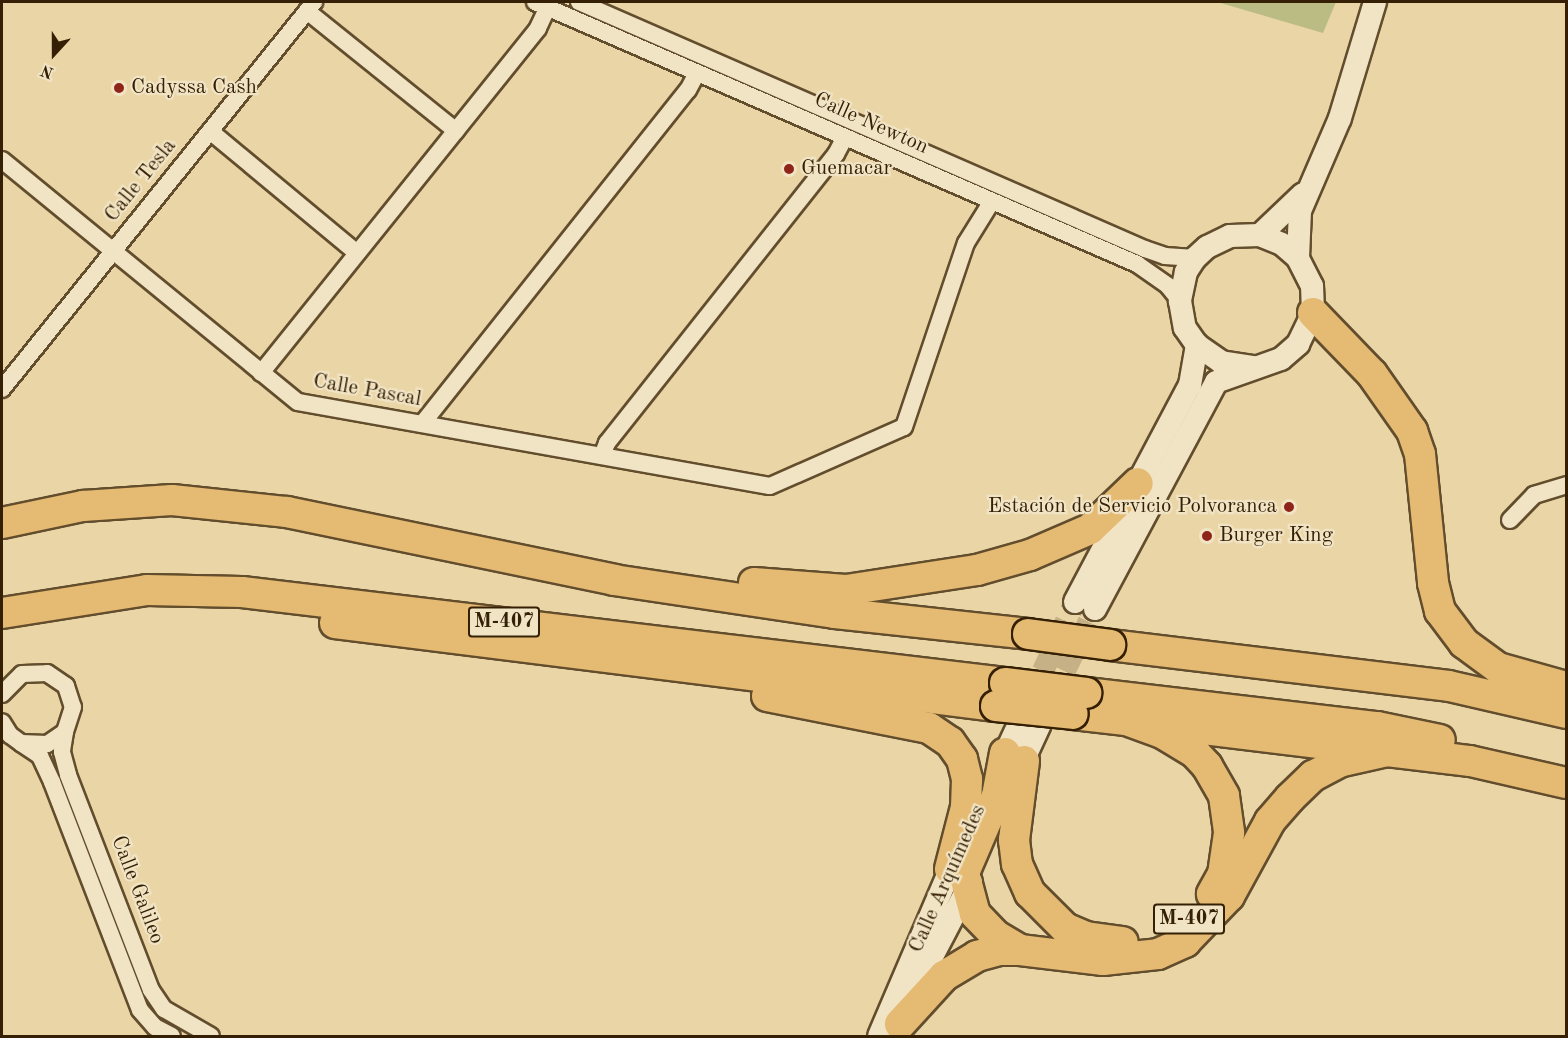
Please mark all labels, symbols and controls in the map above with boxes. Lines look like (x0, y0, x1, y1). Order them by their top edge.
north arrow (24, 24, 84, 84)
text: N (39, 61, 56, 80)
place label: Cadyssa Cash (131, 75, 257, 101)
marker: Cadyssa Cash (112, 81, 126, 95)
street label: Calle Newton (810, 88, 932, 160)
street label: Calle Tesla (100, 134, 182, 228)
place label: Guemacar (801, 156, 892, 182)
marker: Guemacar (782, 162, 796, 176)
street label: Calle Pascal (311, 369, 423, 413)
place label: Estación de Servicio Polvoranca (988, 494, 1277, 520)
marker: Estación de Servicio Polvoranca (1282, 500, 1296, 514)
place label: Burger King (1219, 523, 1333, 549)
marker: Burger King (1200, 529, 1214, 543)
road number: M-407 (468, 605, 540, 639)
street label: Calle Arquímedes (904, 801, 992, 957)
street label: Calle Galileo (105, 832, 169, 948)
road number: M-407 (1153, 902, 1225, 936)

